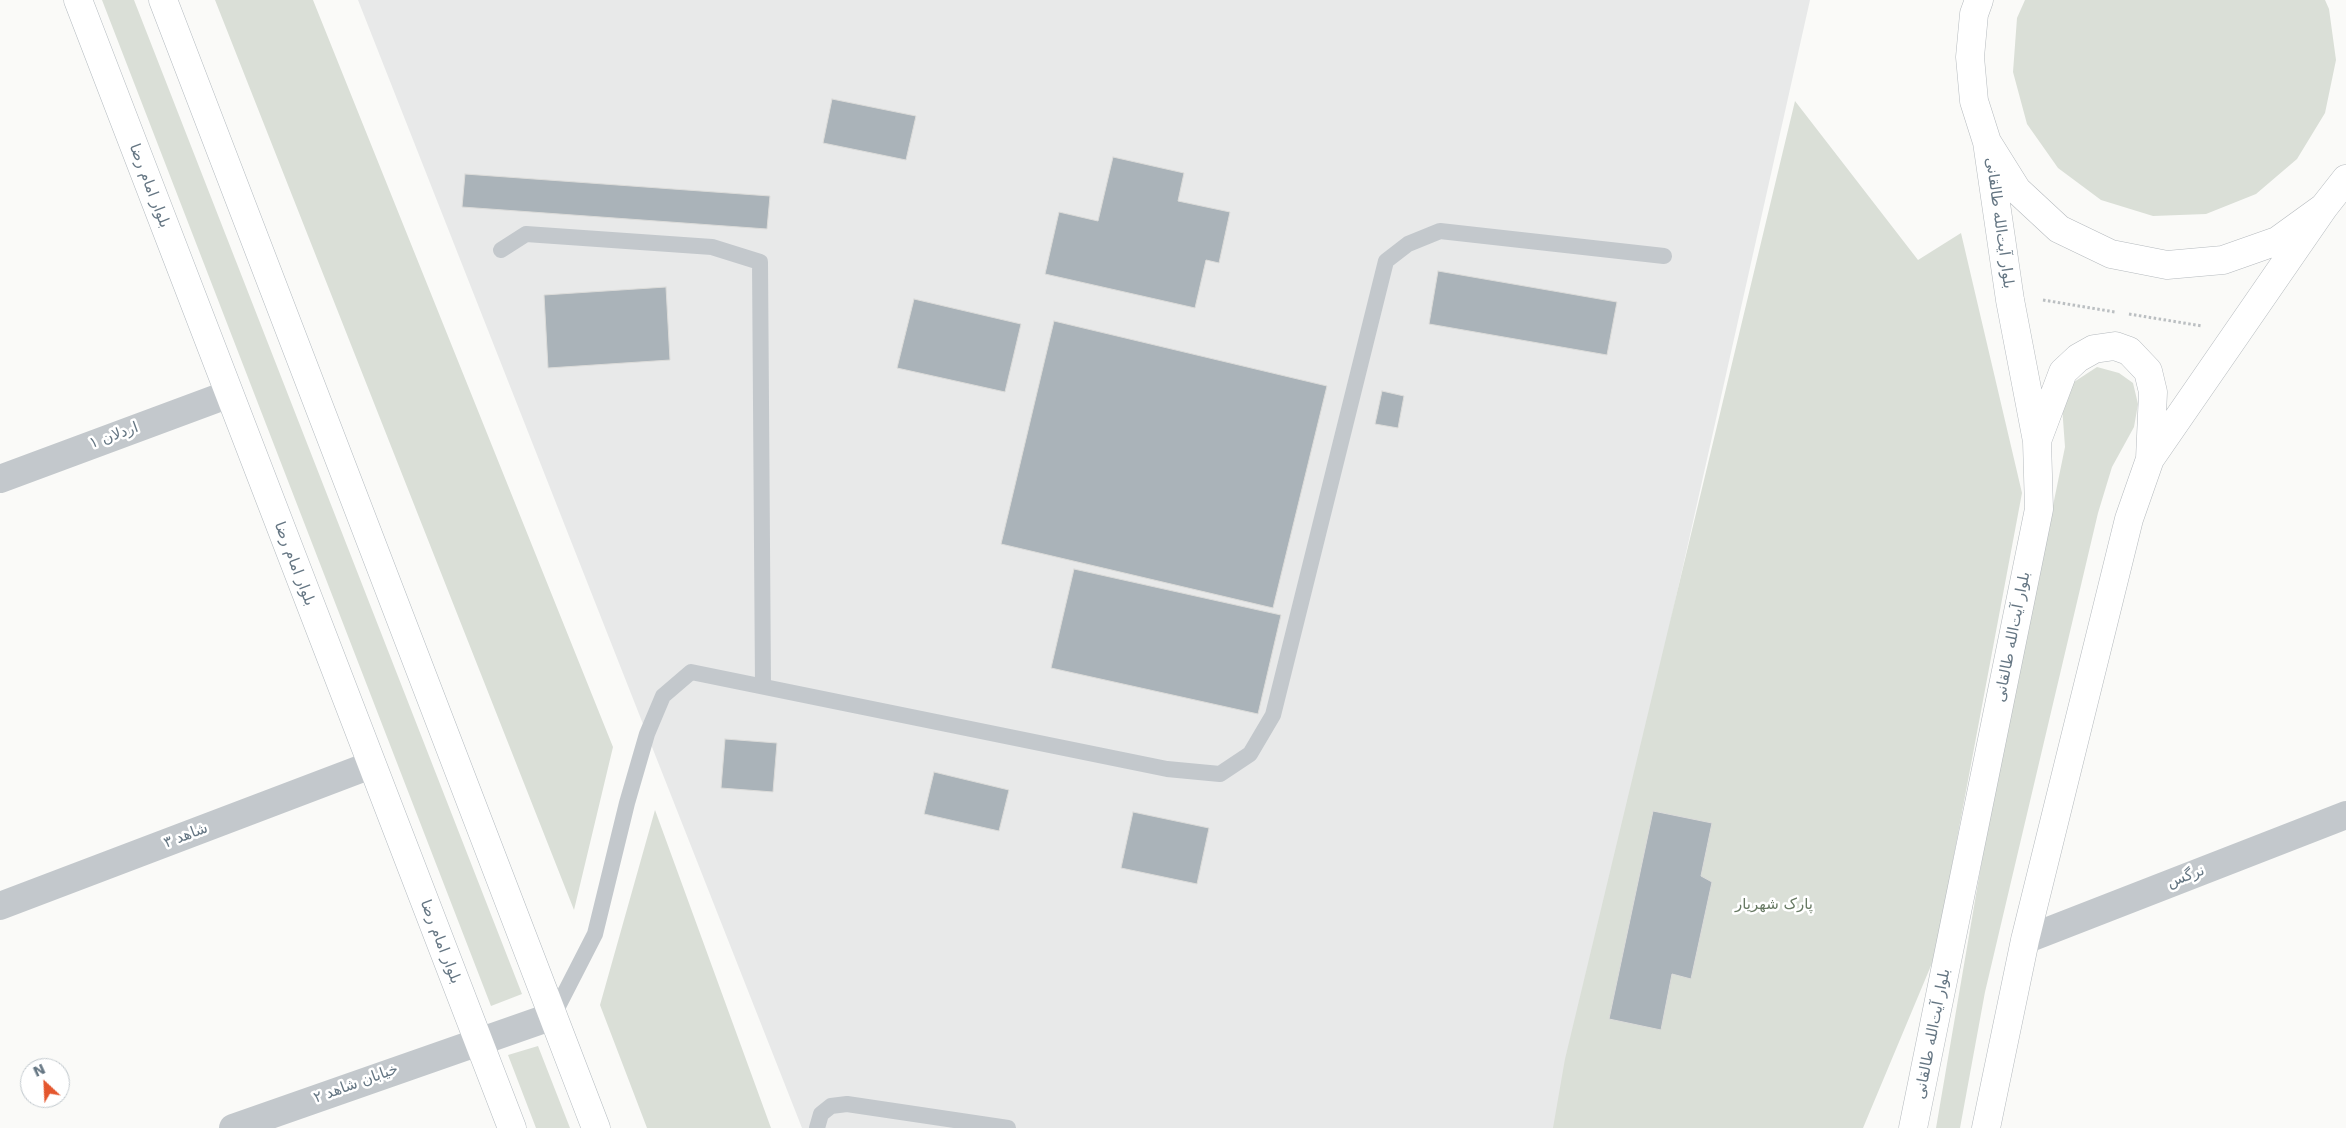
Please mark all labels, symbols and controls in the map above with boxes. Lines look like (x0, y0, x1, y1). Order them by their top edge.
street label: بلوار امام رضا (125, 141, 173, 231)
street label: بلوار آیت‌الله طالقانی (1981, 156, 2017, 290)
street label: اردلان ۱ (87, 419, 141, 453)
street label: بلوار امام رضا (270, 519, 318, 609)
street label: بلوار آیت‌الله طالقانی (1992, 570, 2034, 704)
street label: شاهد ۳ (161, 819, 211, 853)
street label: نرگس (2165, 862, 2207, 892)
park label: پارک شهریار (1735, 896, 1813, 914)
street label: بلوار امام رضا (416, 897, 464, 987)
street label: بلوار آیت‌الله طالقانی (1912, 967, 1954, 1101)
north arrow (20, 1058, 70, 1108)
street label: خیابان شاهد ۲ (311, 1060, 401, 1108)
text: N (30, 1061, 48, 1080)

